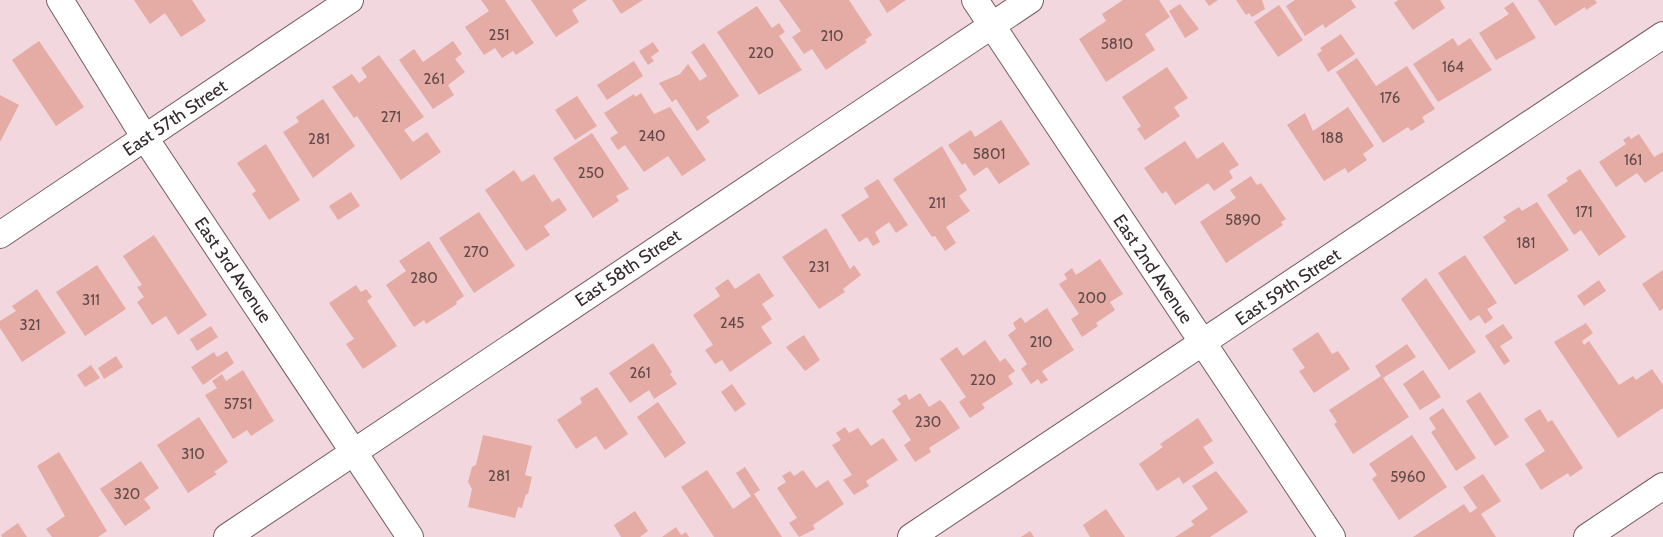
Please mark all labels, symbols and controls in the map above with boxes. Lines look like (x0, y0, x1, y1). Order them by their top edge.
house number: 251 (489, 26, 509, 44)
house number: 210 (820, 27, 844, 45)
house number: 5810 (1101, 35, 1133, 53)
house number: 220 (748, 44, 774, 62)
house number: 164 (1442, 58, 1464, 76)
house number: 261 (423, 70, 445, 88)
street label: East 57th Street (119, 75, 231, 161)
house number: 176 (1380, 89, 1400, 107)
house number: 271 (381, 108, 401, 126)
house number: 240 (639, 127, 666, 145)
house number: 188 (1320, 129, 1344, 147)
house number: 281 (308, 130, 330, 148)
house number: 5801 (973, 145, 1005, 163)
house number: 161 (1624, 151, 1642, 169)
house number: 250 (578, 164, 604, 182)
house number: 211 (928, 194, 946, 212)
house number: 171 (1575, 203, 1593, 221)
street label: East 2nd Avenue (1108, 210, 1198, 328)
house number: 5890 (1225, 211, 1261, 229)
street label: East 3rd Avenue (190, 213, 276, 327)
street label: East 58th Street (571, 224, 685, 312)
house number: 181 (1517, 234, 1535, 252)
house number: 270 (463, 243, 489, 261)
street label: East 59th Street (1231, 244, 1345, 330)
house number: 231 (809, 258, 829, 276)
house number: 280 (410, 269, 438, 287)
house number: 200 (1078, 289, 1106, 307)
house number: 311 (82, 291, 100, 309)
house number: 245 (720, 314, 744, 332)
house number: 321 (20, 316, 40, 334)
house number: 210 (1029, 333, 1053, 351)
house number: 261 (629, 364, 651, 382)
house number: 220 (970, 371, 996, 389)
house number: 5751 (224, 395, 252, 413)
house number: 230 (915, 413, 941, 431)
house number: 310 (181, 445, 205, 463)
house number: 281 (488, 467, 510, 485)
house number: 5960 (1390, 468, 1426, 486)
house number: 320 (114, 485, 140, 503)

